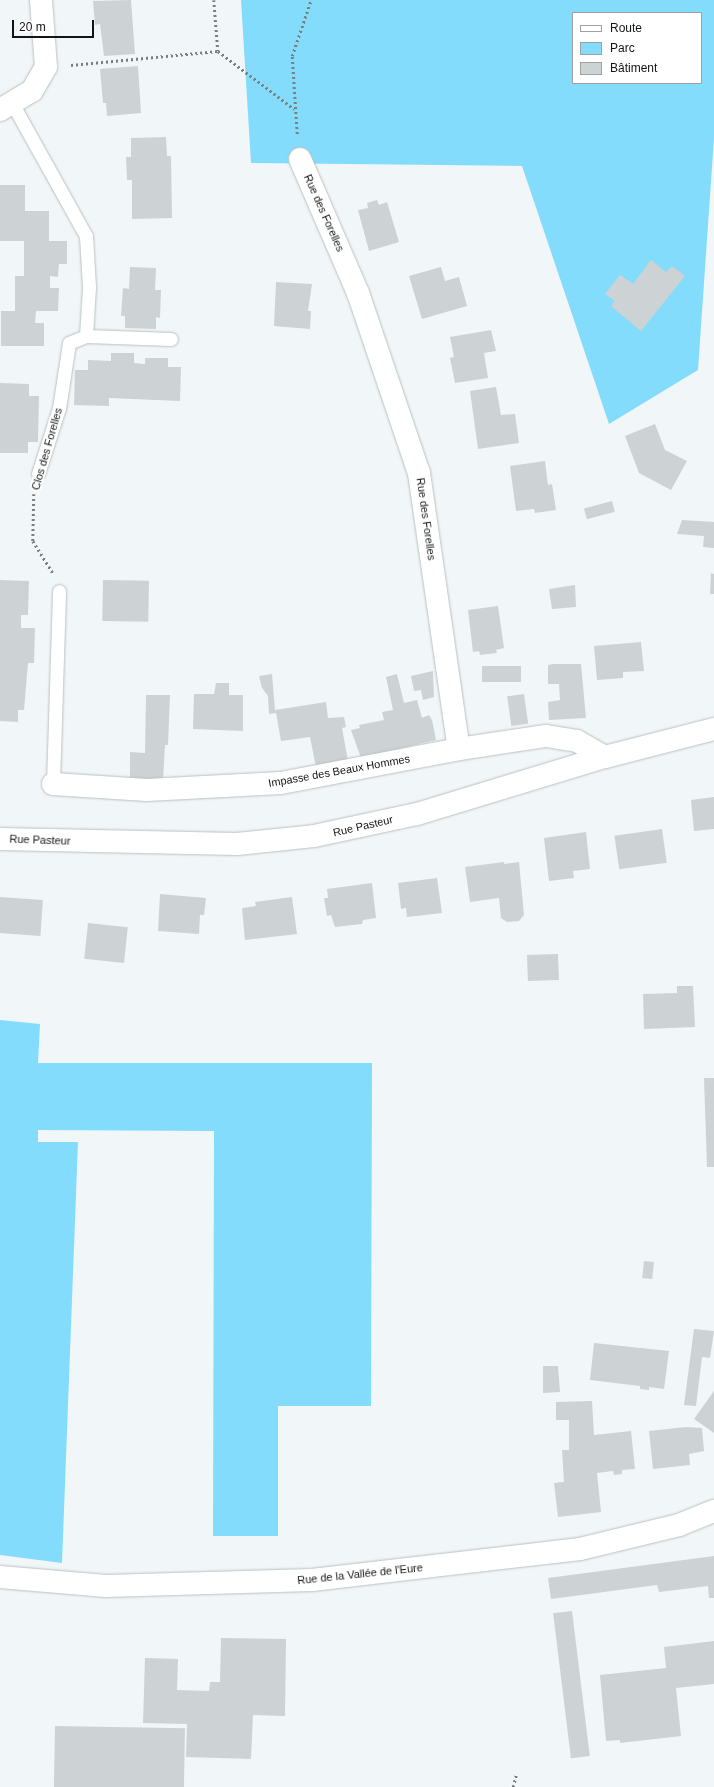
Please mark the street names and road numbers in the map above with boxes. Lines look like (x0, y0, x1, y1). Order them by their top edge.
street label: Rue des Forelles (301, 172, 347, 254)
street label: Clos des Forelles (29, 406, 65, 492)
street label: Rue des Forelles (414, 477, 438, 561)
street label: Impasse des Beaux Hommes (267, 752, 411, 790)
street label: Rue Pasteur (332, 813, 394, 839)
street label: Rue Pasteur (9, 832, 71, 848)
street label: Rue de la Vallée de l'Eure (297, 1561, 423, 1587)

